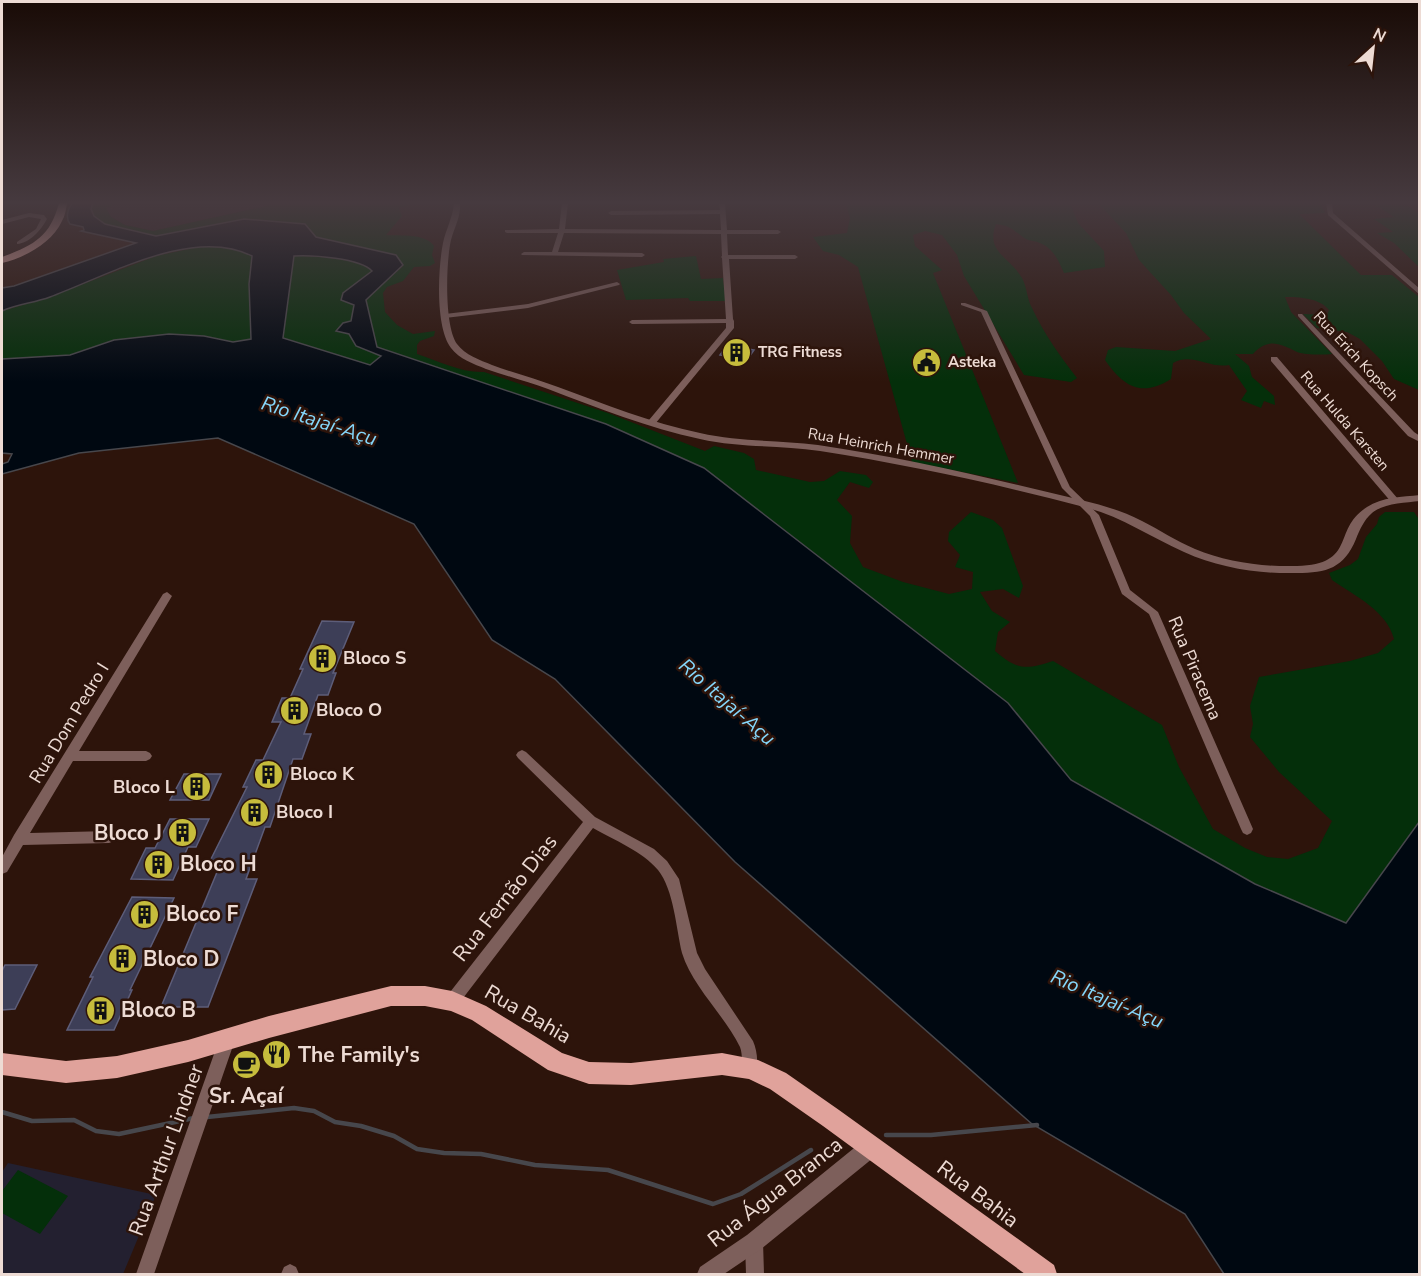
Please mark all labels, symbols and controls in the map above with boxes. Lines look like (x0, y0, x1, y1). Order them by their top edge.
north arrow (1343, 18, 1403, 78)
text: N (1369, 23, 1390, 48)
street label: Rua Erich Kopsch (1309, 307, 1403, 405)
building icon: TRG Fitness (721, 336, 753, 368)
place label: TRG Fitness (758, 342, 842, 362)
public building icon: Asteka (911, 346, 943, 378)
place label: Asteka (948, 352, 996, 372)
street label: Rua Hulda Karsten (1296, 367, 1394, 475)
water label: Rio Itajaí-Açu (258, 390, 380, 452)
street label: Rua Heinrich Hemmer (806, 423, 956, 469)
street label: Rua Piracema (1162, 612, 1228, 724)
building icon: Bloco S (306, 642, 338, 674)
place label: Bloco S (343, 646, 406, 670)
water label: Rio Itajaí-Açu (673, 652, 781, 752)
street label: Rua Dom Pedro I (24, 658, 114, 788)
building icon: Bloco O (279, 694, 311, 726)
place label: Bloco O (316, 698, 382, 722)
building icon: Bloco K (253, 758, 285, 790)
place label: Bloco K (290, 762, 355, 786)
building icon: Bloco L (180, 771, 212, 803)
place label: Bloco L (113, 775, 175, 799)
building icon: Bloco I (239, 796, 271, 828)
place label: Bloco I (276, 800, 333, 824)
building icon: Bloco J (167, 817, 199, 849)
place label: Bloco J (94, 819, 162, 847)
street label: Rua Fernão Dias (447, 829, 563, 967)
building icon: Bloco H (143, 848, 175, 880)
place label: Bloco H (180, 850, 257, 878)
building icon: Bloco F (129, 898, 161, 930)
place label: Bloco F (166, 900, 239, 928)
building icon: Bloco D (106, 943, 138, 975)
place label: Bloco D (143, 945, 220, 973)
water label: Rio Itajaí-Açu (1046, 963, 1168, 1035)
street label: Rua Bahia (480, 978, 576, 1050)
building icon: Bloco B (84, 994, 116, 1026)
place label: Bloco B (121, 996, 196, 1024)
restaurant icon: The Family's (261, 1039, 293, 1071)
place label: The Family's (298, 1041, 420, 1069)
cafe icon: Sr. Açaí (230, 1049, 262, 1081)
street label: Rua Arthur Lindner (122, 1060, 210, 1240)
place label: Sr. Açaí (209, 1082, 285, 1110)
street label: Rua Água Branca (702, 1131, 848, 1253)
street label: Rua Bahia (931, 1154, 1025, 1234)

